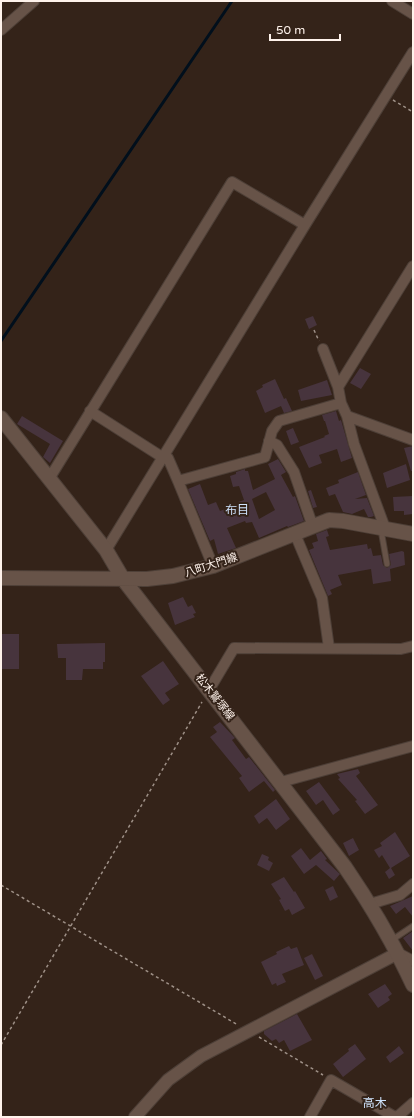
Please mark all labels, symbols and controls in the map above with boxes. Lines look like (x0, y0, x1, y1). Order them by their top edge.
scale bar (270, 16, 340, 42)
text: 50 m (276, 23, 305, 37)
district label: 布目 (225, 503, 249, 517)
street label: 八町大門線 (183, 550, 239, 580)
street label: 松木鷲塚線 (193, 671, 237, 723)
district label: 高木 (363, 1096, 387, 1110)

